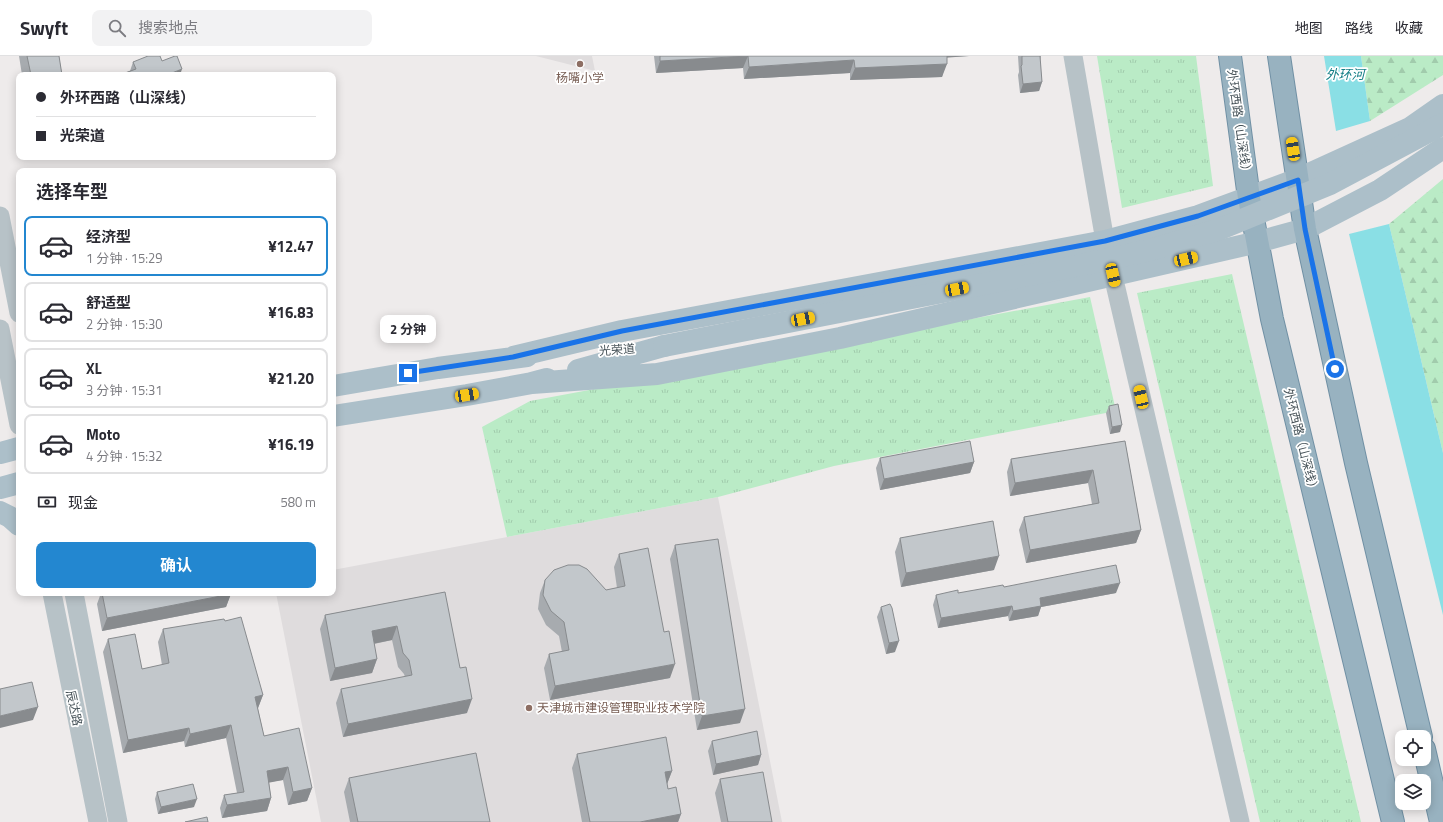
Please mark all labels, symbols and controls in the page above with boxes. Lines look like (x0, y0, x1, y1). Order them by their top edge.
search box (92, 10, 372, 46)
text: Swyft (20, 13, 68, 42)
text: 搜索地点 (138, 16, 198, 39)
icon: search (106, 17, 128, 39)
text: 地图 (1295, 17, 1323, 38)
text: 路线 (1345, 17, 1373, 38)
text: 收藏 (1395, 17, 1423, 38)
marker: 杨嘴小学 (575, 59, 585, 69)
water label: 外环河 (1325, 64, 1367, 84)
place label: 杨嘴小学 (556, 68, 604, 87)
street label: 外环西路（山深线） (1223, 68, 1256, 178)
text: 外环西路（山深线） (60, 86, 195, 109)
text: 光荣道 (60, 124, 105, 147)
car (1285, 136, 1301, 162)
text: 选择车型 (36, 178, 108, 205)
text: 经济型 (86, 225, 131, 248)
icon: car (38, 228, 74, 264)
text: ¥12.47 (268, 235, 314, 258)
text: 1 分钟 · 15:29 (86, 248, 163, 268)
car (1173, 250, 1199, 268)
car (1104, 262, 1122, 288)
car (944, 281, 970, 297)
text: 舒适型 (86, 291, 131, 314)
icon: car (38, 294, 74, 330)
text: ¥16.83 (268, 301, 314, 324)
car (790, 311, 816, 327)
text: 2 分钟 · 15:30 (86, 314, 163, 334)
callout: 2 分钟 (380, 315, 436, 343)
text: 2 分钟 (390, 319, 426, 339)
street label: 光荣道 (598, 339, 636, 360)
text: XL (86, 357, 102, 380)
icon: car (38, 360, 74, 396)
route start (1326, 360, 1344, 378)
route end (399, 364, 417, 382)
text: ¥21.20 (268, 367, 314, 390)
text: 3 分钟 · 15:31 (86, 380, 163, 400)
car (1132, 384, 1150, 410)
street label: 外环西路（山深线） (1279, 386, 1324, 496)
car (454, 387, 480, 403)
text: Moto (86, 423, 120, 446)
icon: car (38, 426, 74, 462)
text: ¥16.19 (268, 433, 314, 456)
text: 4 分钟 · 15:32 (86, 446, 163, 466)
icon: cash (36, 491, 58, 513)
text: 现金 (68, 491, 98, 514)
text: 580 m (280, 492, 316, 512)
button: 确认 (36, 542, 316, 588)
street label: 辰达路 (61, 688, 88, 727)
place label: 天津城市建设管理职业技术学院 (537, 698, 705, 717)
marker: 天津城市建设管理职业技术学院 (524, 703, 534, 713)
map controls (1395, 730, 1431, 810)
button: locate (1395, 730, 1431, 766)
button: layers (1395, 774, 1431, 810)

